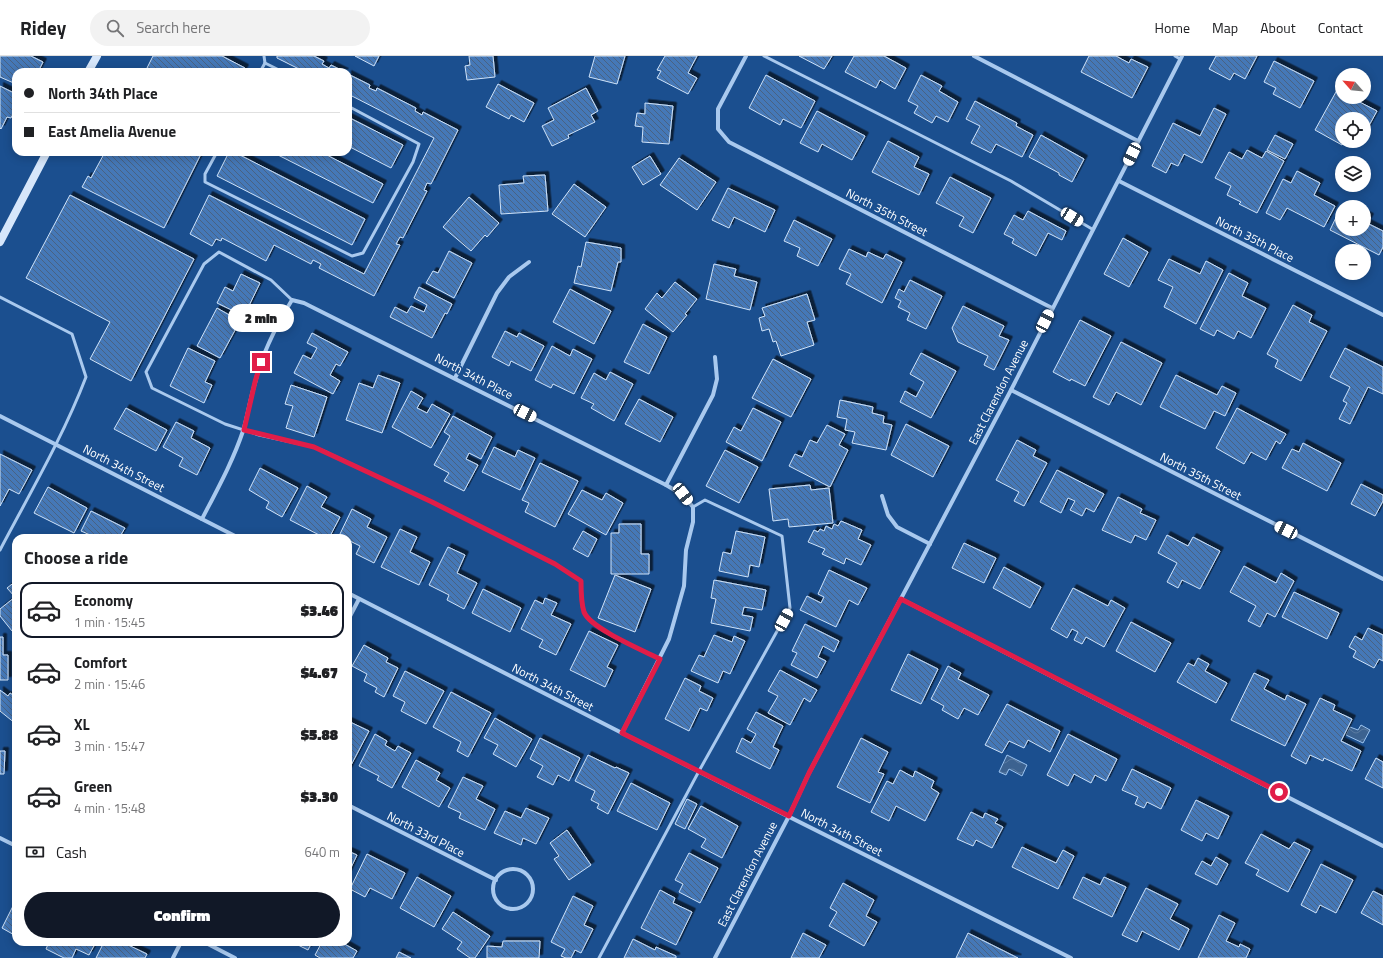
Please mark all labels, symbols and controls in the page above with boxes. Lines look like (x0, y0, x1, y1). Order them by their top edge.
search box (90, 10, 370, 46)
text: Ridey (20, 13, 66, 42)
text: Search here (136, 16, 211, 39)
icon: search (104, 17, 126, 39)
text: Home (1155, 17, 1190, 38)
text: Map (1212, 17, 1238, 38)
text: About (1260, 17, 1296, 38)
text: Contact (1318, 17, 1363, 38)
north arrow (1335, 68, 1371, 104)
map controls (1335, 68, 1371, 280)
text: North 34th Place (48, 82, 158, 105)
button: locate (1335, 112, 1371, 148)
text: East Amelia Avenue (48, 120, 176, 143)
car (1121, 141, 1143, 167)
button: layers (1335, 156, 1371, 192)
street label: North 35th Street (843, 183, 932, 241)
button: + (1335, 200, 1371, 236)
car (1059, 206, 1085, 228)
street label: North 35th Place (1213, 211, 1297, 267)
button: − (1335, 244, 1371, 280)
callout: 2 min (228, 304, 294, 332)
text: 2 min (245, 308, 277, 328)
car (1034, 308, 1056, 334)
street label: East Clarendon Avenue (963, 336, 1033, 448)
street label: North 34th Place (432, 348, 516, 404)
route end (252, 353, 270, 371)
car (512, 402, 538, 424)
street label: North 34th Street (80, 439, 169, 497)
street label: North 35th Street (1157, 447, 1246, 505)
car (671, 481, 695, 507)
car (1273, 519, 1299, 541)
text: Choose a ride (24, 544, 128, 571)
text: Economy (74, 589, 133, 612)
icon: car (26, 592, 62, 628)
text: $3.46 (301, 599, 338, 622)
car (773, 607, 795, 633)
text: 1 min · 15:45 (74, 612, 145, 632)
text: Comfort (74, 651, 127, 674)
icon: car (26, 654, 62, 690)
street label: North 34th Street (509, 658, 598, 716)
text: $4.67 (301, 661, 338, 684)
text: 2 min · 15:46 (74, 674, 145, 694)
text: XL (74, 713, 90, 736)
icon: car (26, 716, 62, 752)
text: $5.88 (301, 723, 338, 746)
text: 3 min · 15:47 (74, 736, 145, 756)
text: Green (74, 775, 112, 798)
icon: car (26, 778, 62, 814)
route start (1270, 783, 1288, 801)
text: $3.30 (301, 785, 338, 808)
text: 4 min · 15:48 (74, 798, 145, 818)
street label: North 34th Street (798, 803, 887, 861)
street label: North 33rd Place (384, 806, 468, 862)
street label: East Clarendon Avenue (712, 818, 782, 930)
icon: cash (24, 841, 46, 863)
text: Cash (56, 841, 87, 864)
text: 640 m (304, 842, 340, 862)
button: Confirm (24, 892, 340, 938)

